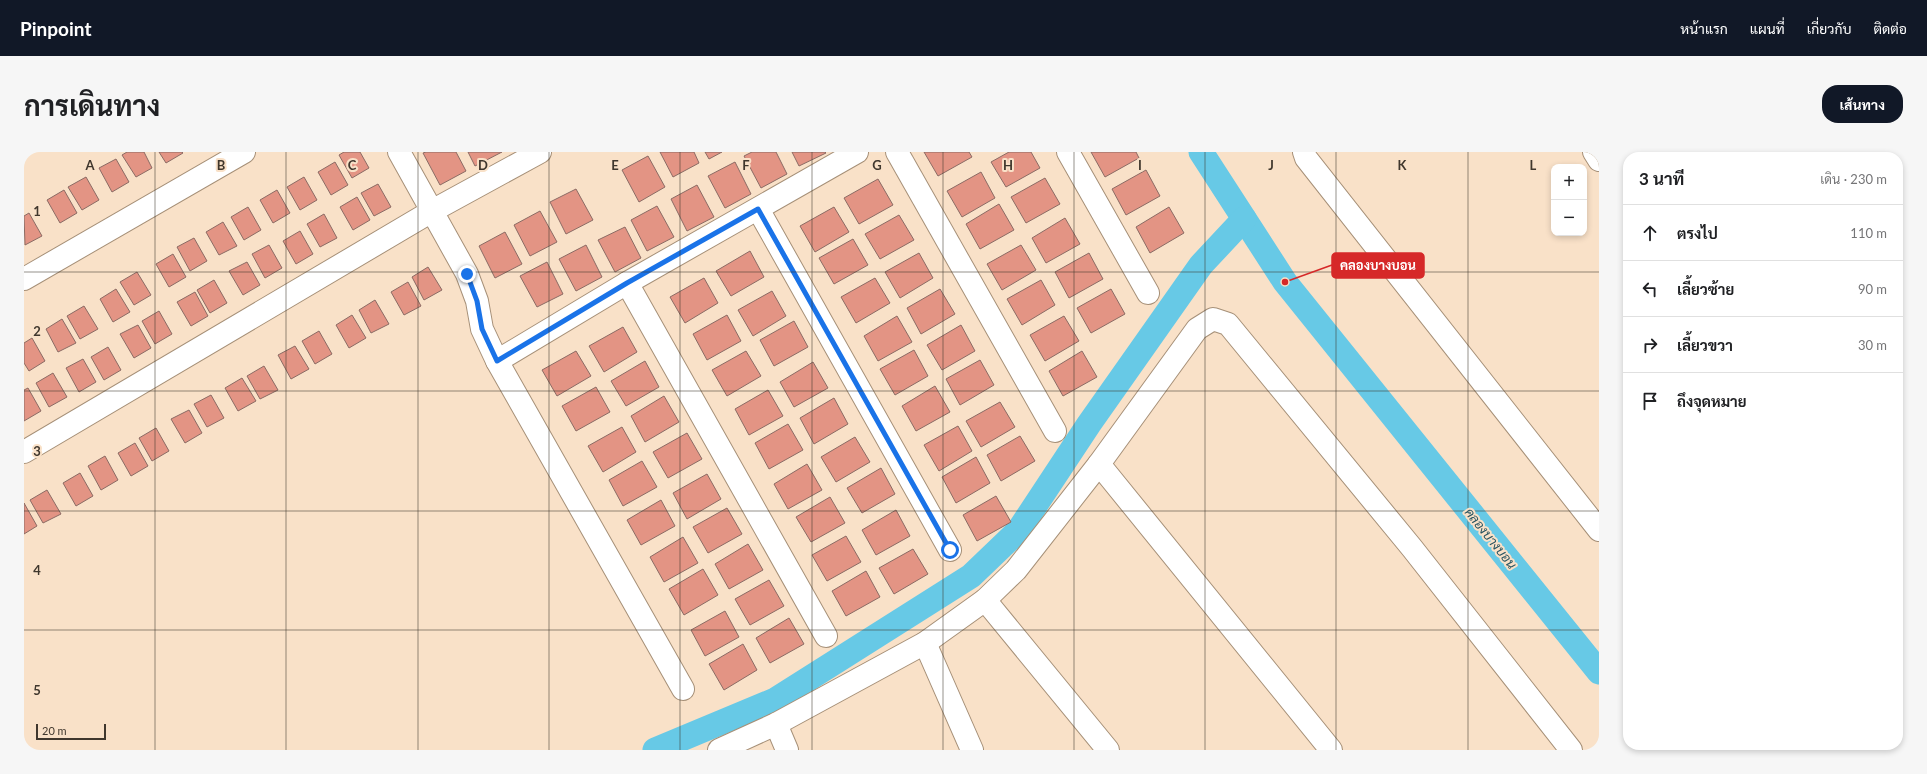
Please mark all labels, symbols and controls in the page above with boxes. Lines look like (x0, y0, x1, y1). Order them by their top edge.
text: Pinpoint (20, 17, 91, 40)
text: หน้าแรก (1680, 20, 1728, 37)
text: แผนที่ (1750, 20, 1785, 37)
text: เกี่ยวกับ (1807, 20, 1851, 37)
text: ติดต่อ (1873, 20, 1907, 37)
button: เส้นทาง (1822, 85, 1903, 123)
text: การเดินทาง (24, 88, 160, 122)
text: A (84, 157, 95, 173)
text: B (217, 157, 226, 173)
text: C (348, 157, 357, 173)
text: D (478, 157, 488, 173)
text: E (611, 157, 619, 173)
text: F (742, 157, 750, 173)
text: G (872, 157, 882, 173)
text: H (1003, 157, 1013, 173)
text: I (1138, 157, 1142, 173)
text: J (1268, 157, 1274, 173)
text: K (1398, 157, 1408, 173)
text: L (1530, 157, 1537, 173)
map controls (1551, 164, 1587, 236)
button: + (1551, 164, 1587, 200)
text: 3 นาที (1639, 168, 1684, 189)
text: เดิน · 230 m (1820, 171, 1887, 187)
button: − (1551, 200, 1587, 236)
text: 1 (33, 203, 41, 219)
icon: ahead (1639, 222, 1661, 244)
text: ตรงไป (1677, 224, 1718, 242)
text: 110 m (1850, 225, 1887, 241)
callout: คลองบางบอน (1332, 253, 1424, 278)
text: คลองบางบอน (1340, 257, 1416, 273)
route end (458, 265, 476, 283)
icon: left (1639, 278, 1661, 300)
text: เลี้ยวซ้าย (1677, 280, 1734, 298)
text: 90 m (1858, 281, 1887, 297)
text: 2 (33, 323, 41, 339)
icon: right (1639, 334, 1661, 356)
text: เลี้ยวขวา (1677, 336, 1733, 354)
text: 30 m (1858, 337, 1887, 353)
icon: arrive (1639, 390, 1661, 412)
text: ถึงจุดหมาย (1677, 392, 1747, 410)
text: 3 (33, 443, 41, 459)
water label: คลองบางบอน (1462, 504, 1521, 572)
route start (941, 541, 959, 559)
text: 4 (33, 562, 41, 578)
text: 5 (33, 682, 41, 698)
scale bar (36, 722, 106, 741)
text: 20 m (42, 724, 67, 737)

